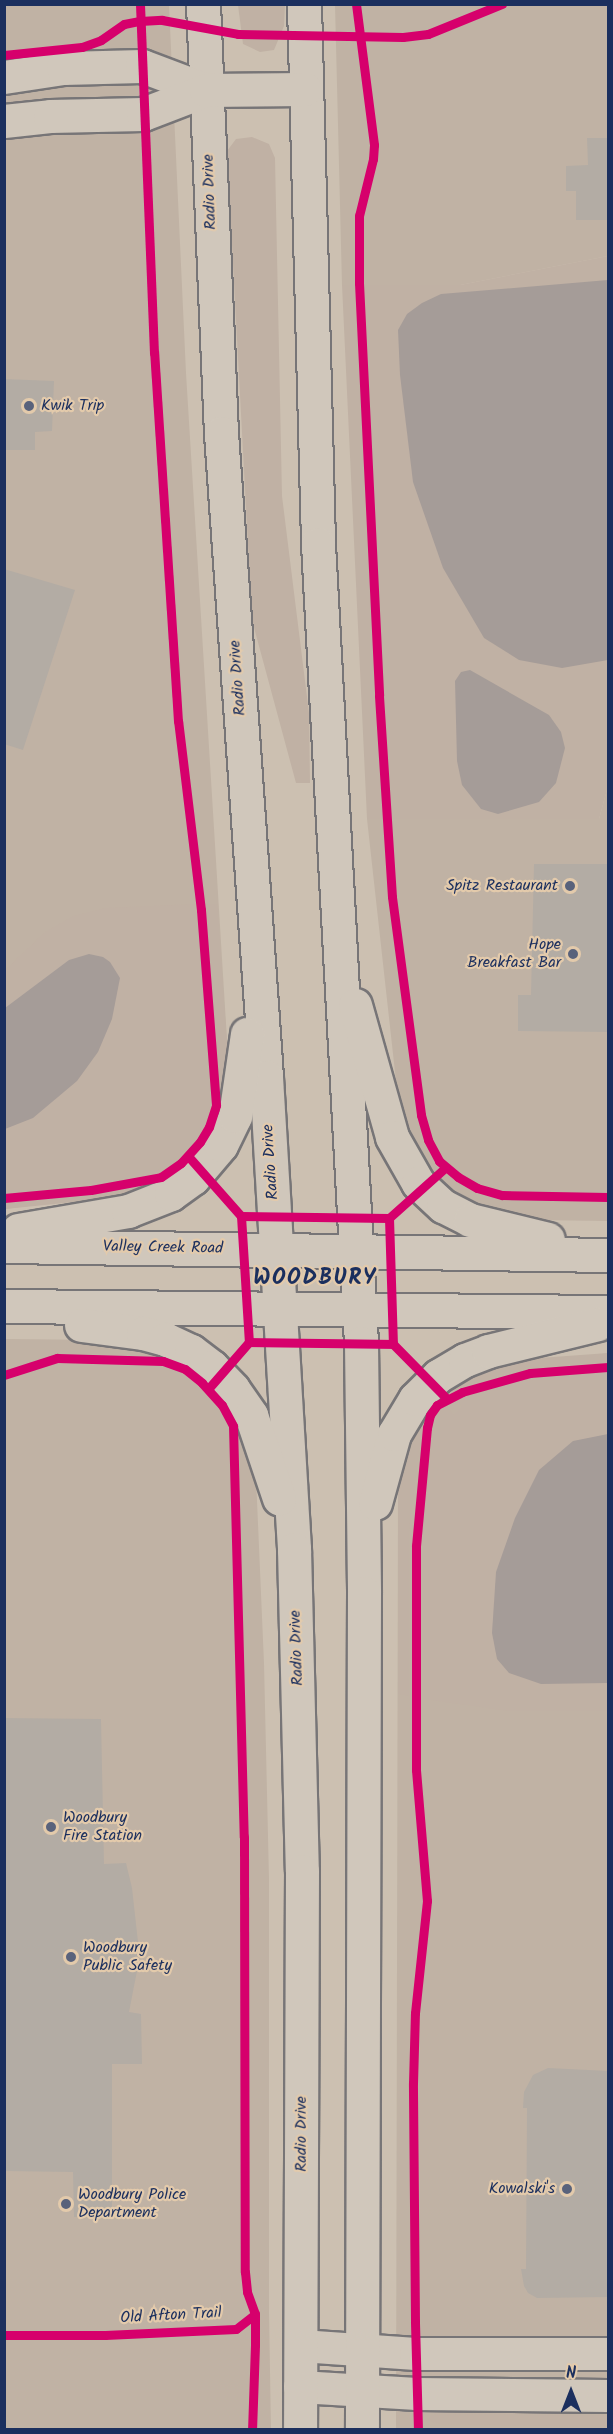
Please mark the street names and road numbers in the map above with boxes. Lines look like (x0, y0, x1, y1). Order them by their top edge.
street label: Radio Drive (199, 154, 221, 230)
street label: Radio Drive (226, 640, 250, 716)
street label: Radio Drive (259, 1124, 283, 1200)
street label: Valley Creek Road (103, 1237, 223, 1259)
street label: Radio Drive (286, 1610, 308, 1686)
street label: Radio Drive (292, 2096, 312, 2172)
street label: Old Afton Trail (120, 2304, 222, 2328)

